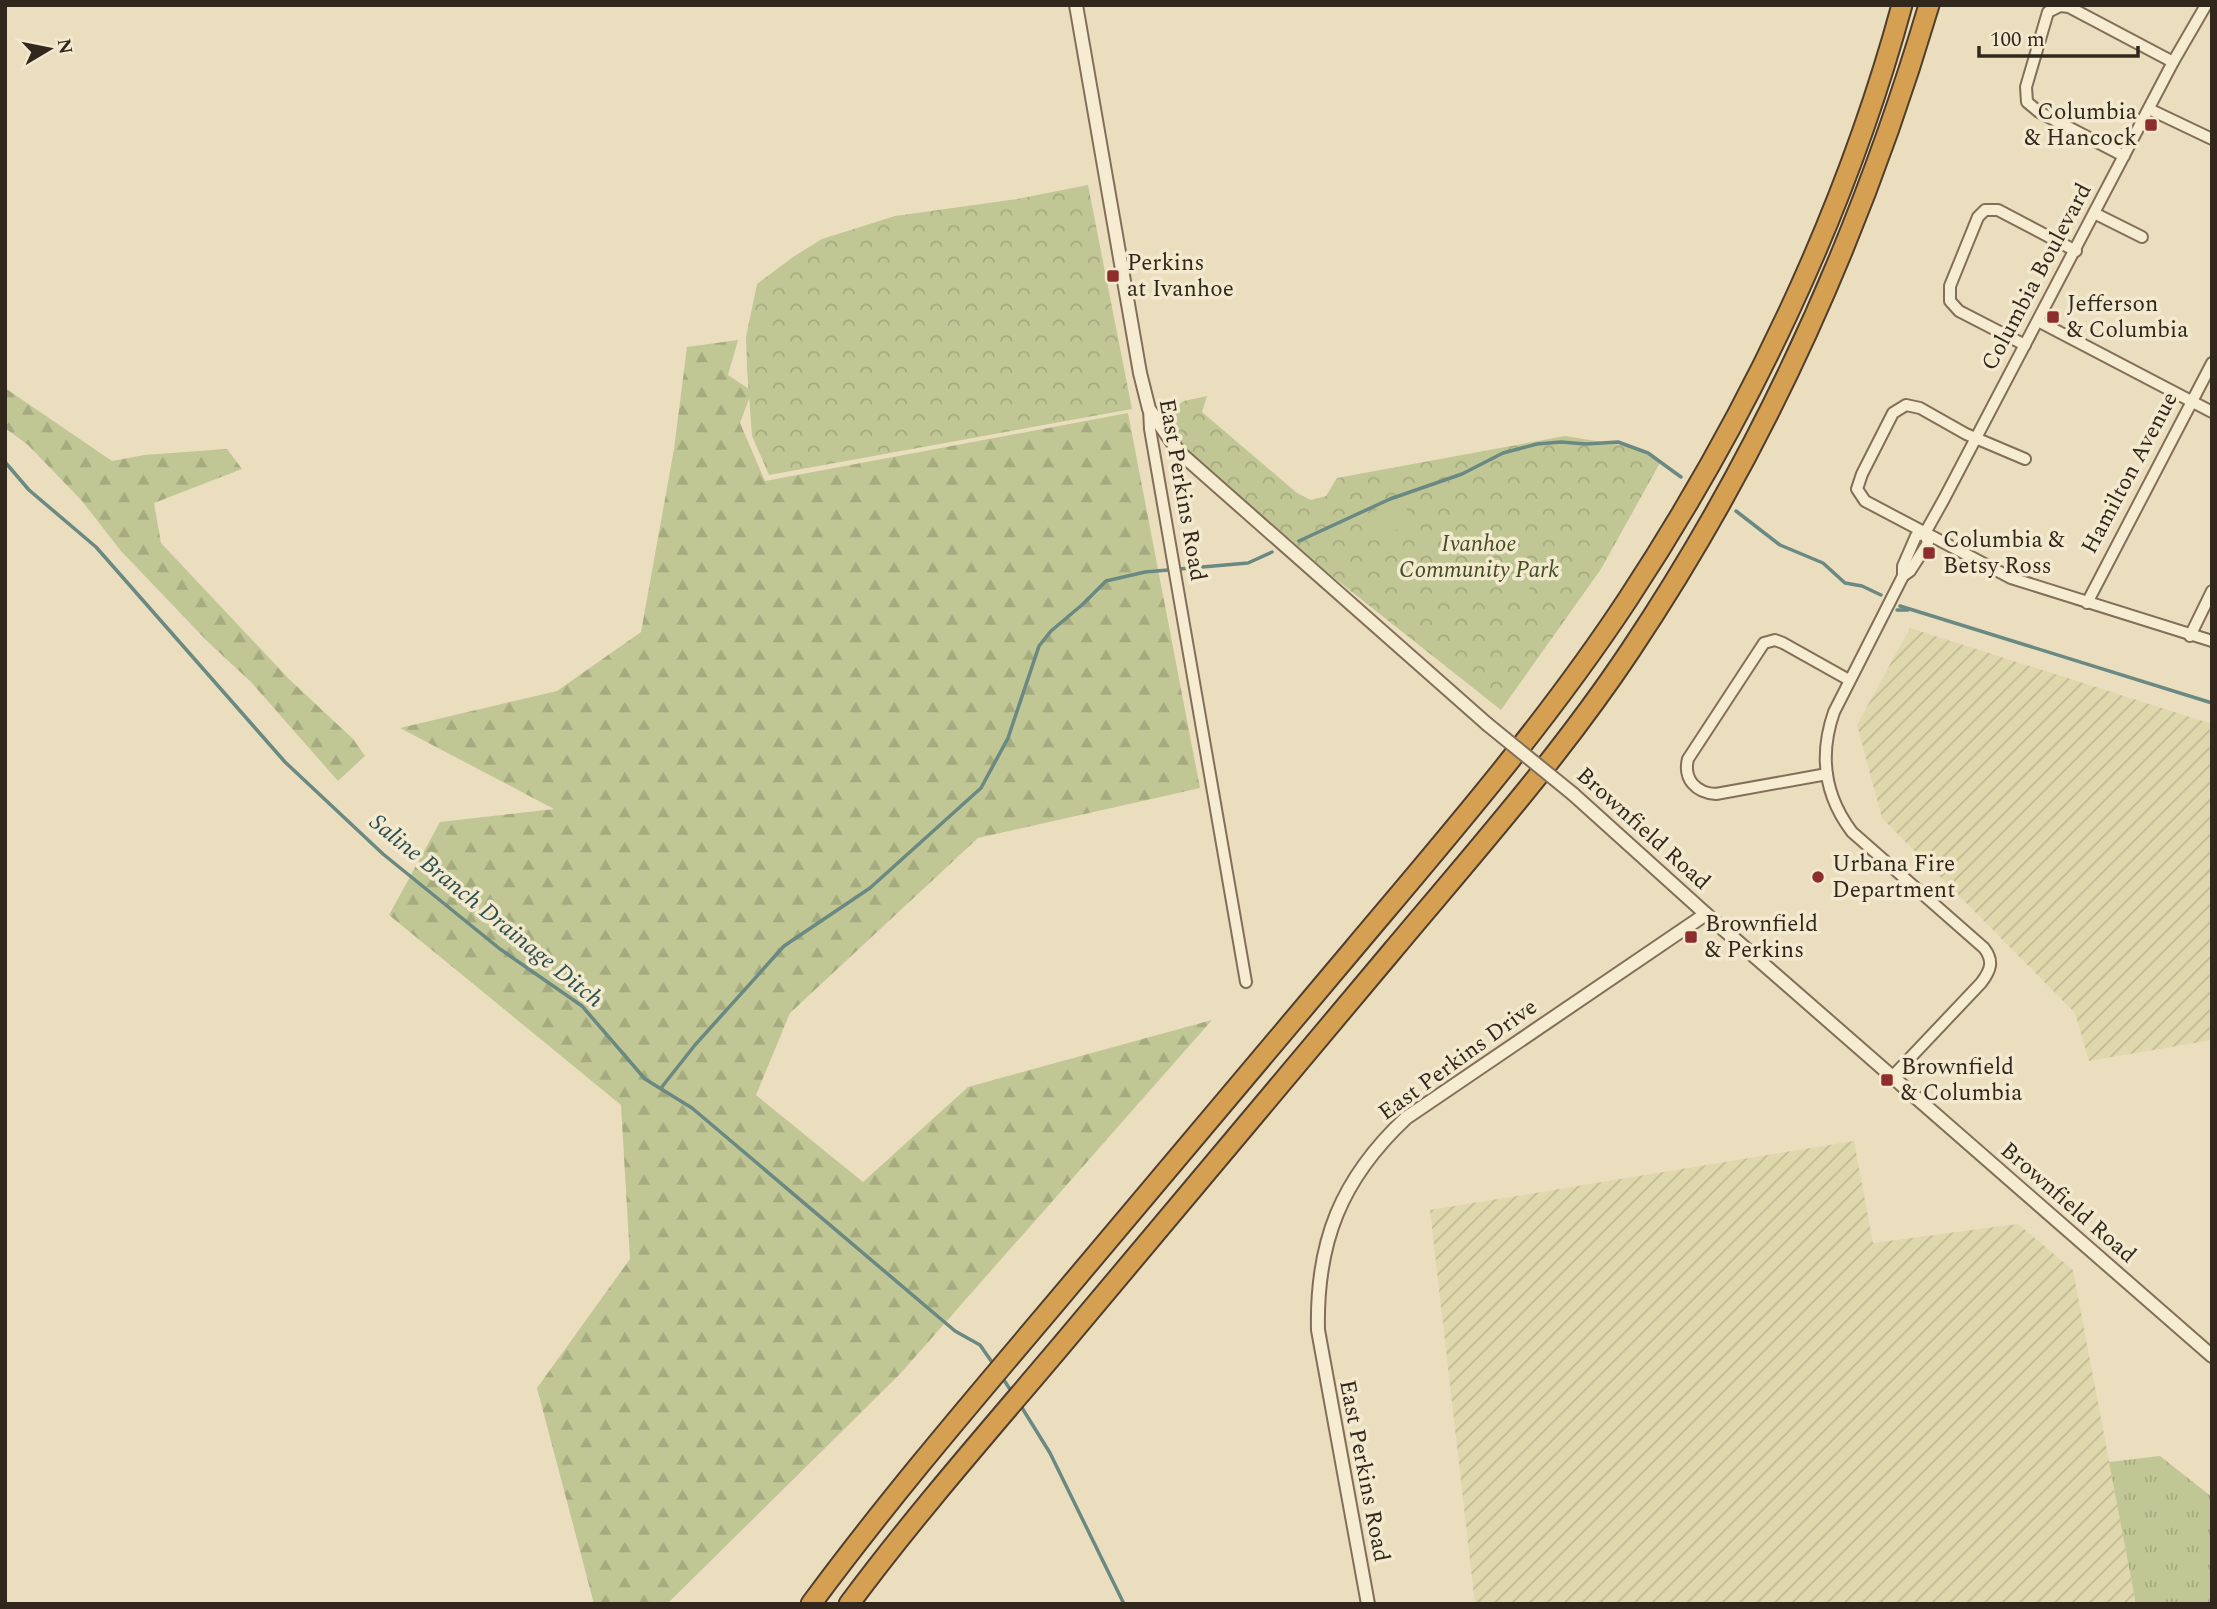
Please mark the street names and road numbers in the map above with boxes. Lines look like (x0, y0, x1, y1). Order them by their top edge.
street label: Columbia Boulevard (1973, 177, 2101, 377)
street label: Hamilton Avenue (2073, 386, 2187, 560)
street label: East Perkins Road (1149, 396, 1215, 584)
street label: Brownfield Road (1568, 759, 1718, 899)
street label: East Perkins Drive (1371, 990, 1545, 1130)
street label: Brownfield Road (1992, 1134, 2144, 1272)
street label: East Perkins Road (1329, 1377, 1399, 1565)

